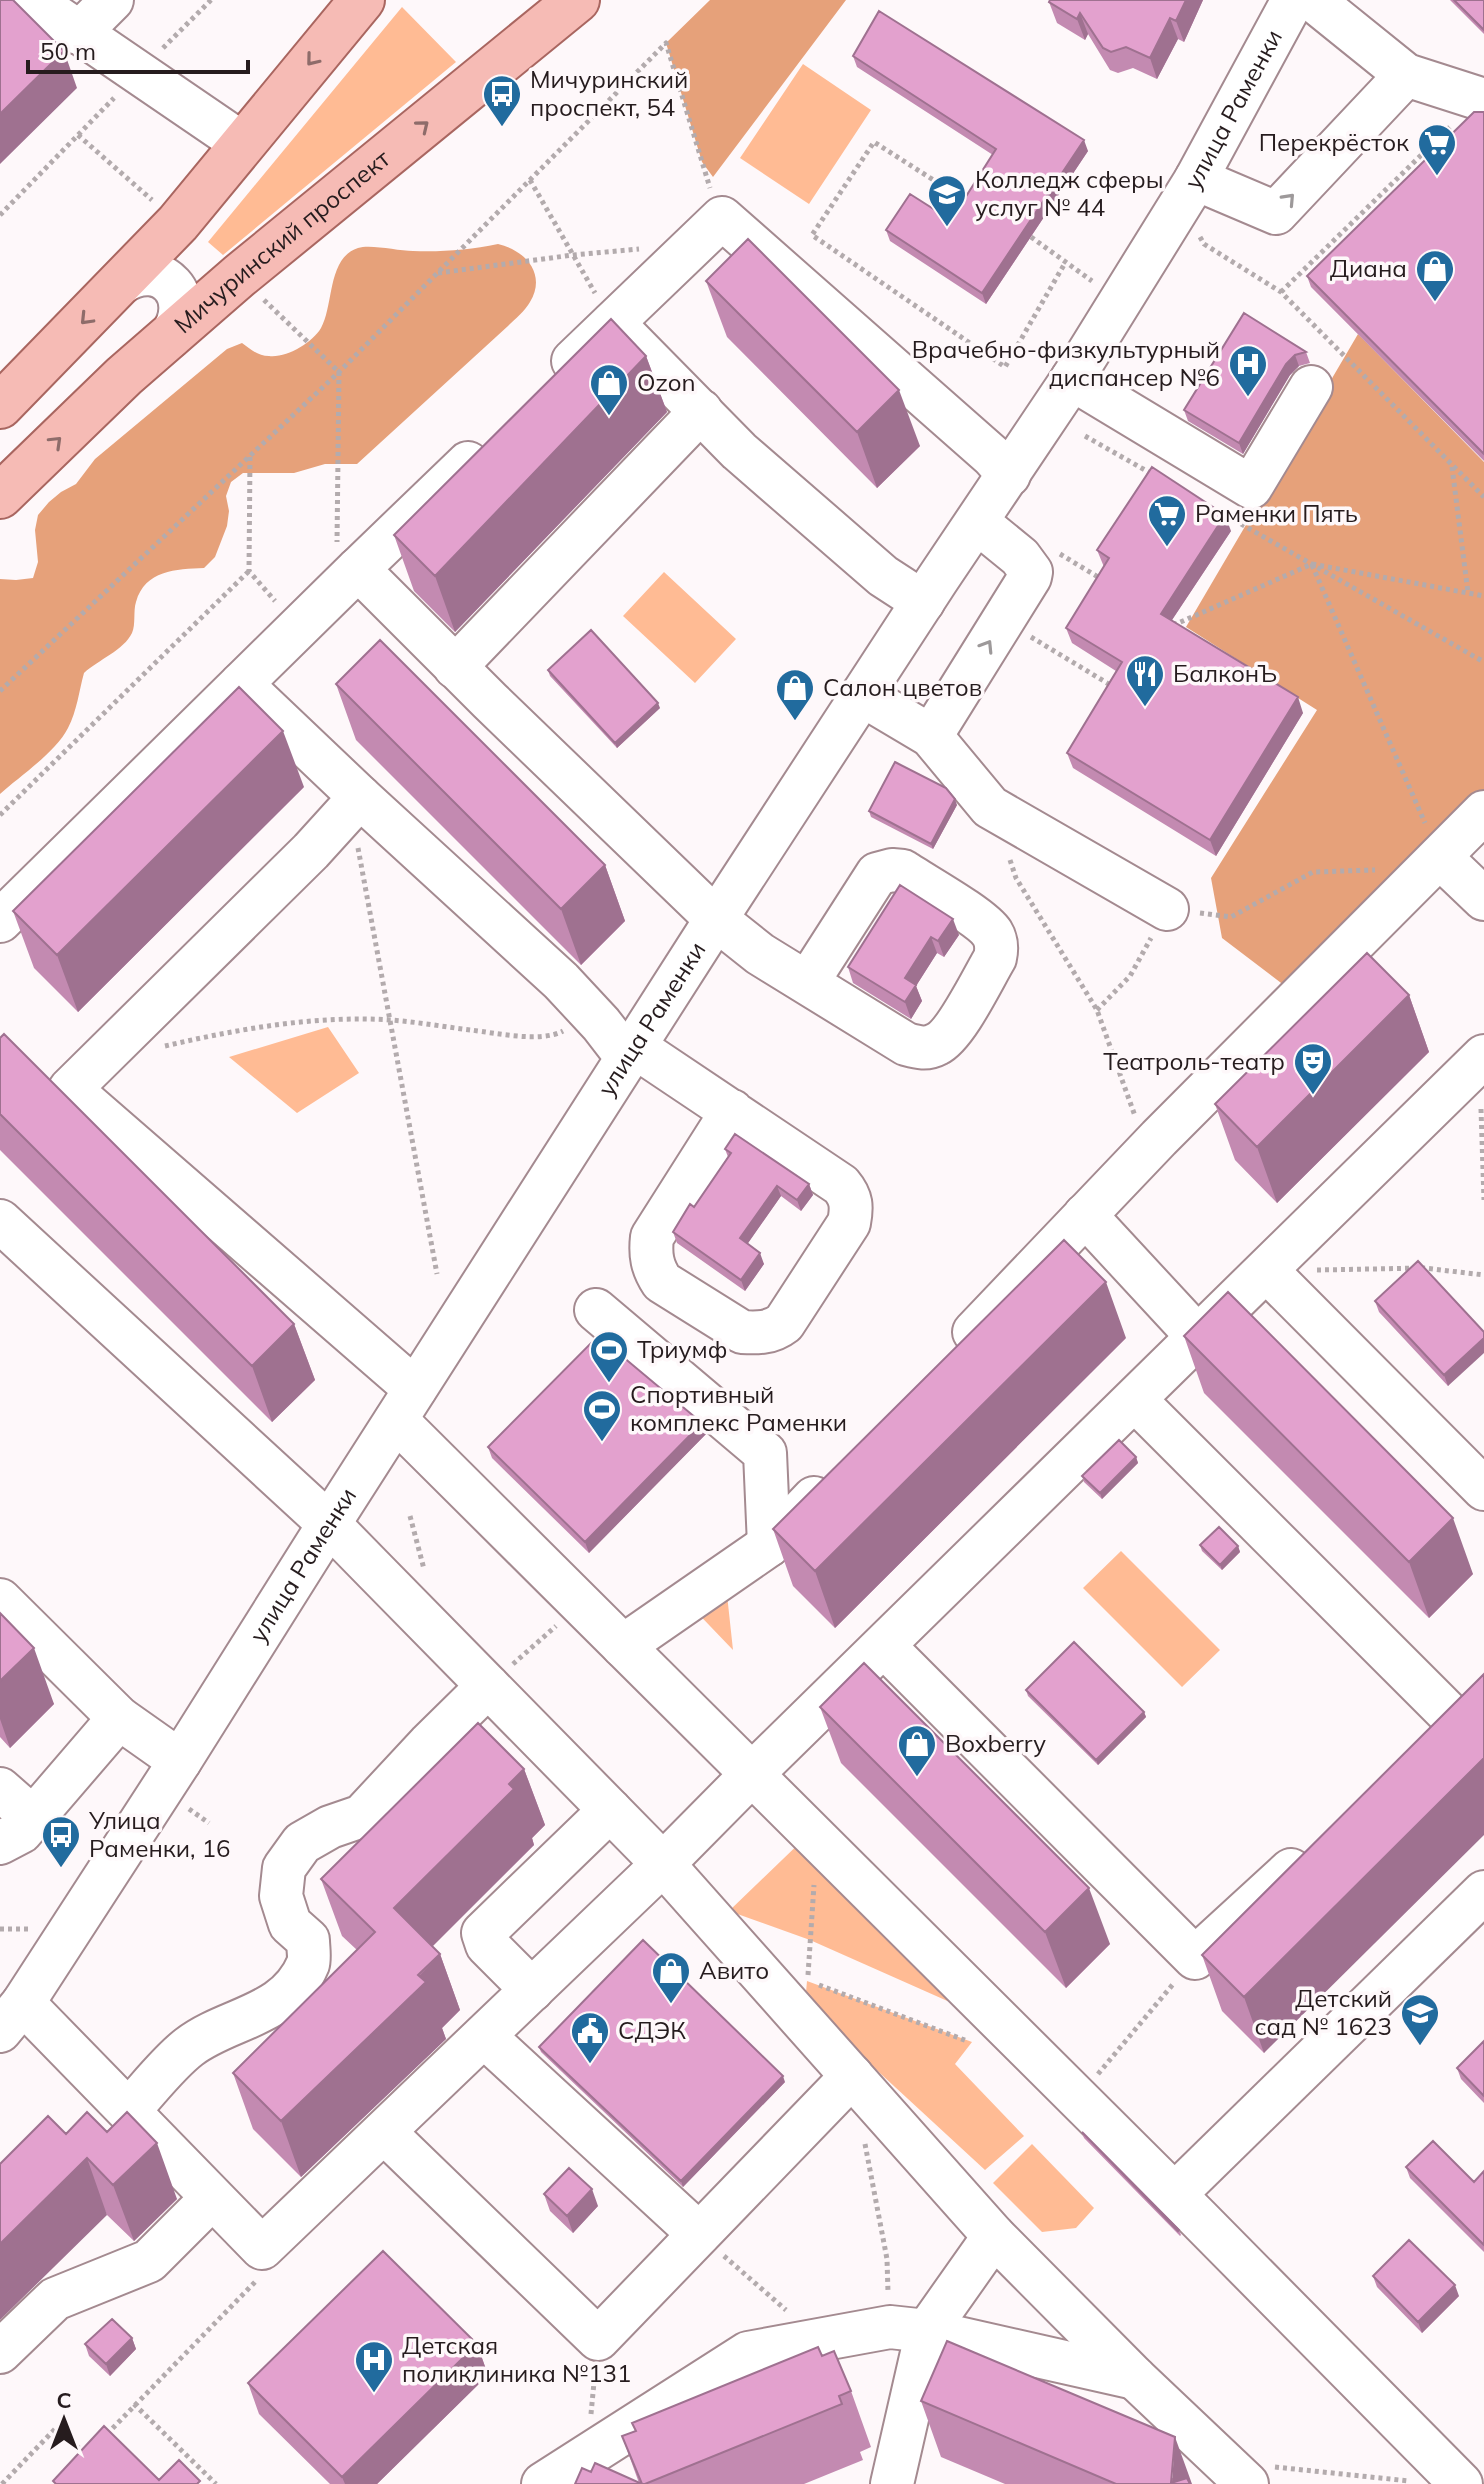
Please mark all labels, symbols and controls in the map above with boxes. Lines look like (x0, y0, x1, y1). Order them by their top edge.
scale bar (28, 24, 248, 74)
street label: улица Раменки (1177, 24, 1288, 195)
text: 50 m (40, 36, 96, 66)
one-way arrow (307, 51, 322, 65)
place label: Мичуринский проспект, 54 (530, 64, 688, 122)
bus stop icon: Мичуринский проспект, 54 (481, 73, 523, 128)
one-way arrow (414, 121, 428, 136)
supermarket icon: Перекрёсток (1416, 122, 1458, 177)
place label: Перекрёсток (1259, 127, 1409, 157)
street label: Мичуринский проспект (168, 143, 395, 339)
place label: Колледж сферы услуг № 44 (975, 164, 1164, 222)
school or university icon: Колледж сферы услуг № 44 (926, 173, 968, 228)
one-way arrow (1280, 194, 1295, 208)
shop icon: Диана (1414, 248, 1456, 303)
place label: Диана (1330, 253, 1407, 283)
one-way arrow (80, 310, 95, 324)
place label: Врачебно-физкультурный диспансер №6 (912, 334, 1220, 392)
hospital icon: Врачебно-физкультурный диспансер №6 (1227, 343, 1269, 398)
shop icon: Ozon (588, 362, 630, 417)
place label: Ozon (637, 367, 696, 397)
one-way arrow (47, 436, 61, 451)
supermarket icon: Раменки Пять (1146, 493, 1188, 548)
place label: Раменки Пять (1195, 498, 1358, 528)
one-way arrow (978, 640, 993, 655)
restaurant icon: БалконЪ (1124, 653, 1166, 708)
place label: БалконЪ (1173, 658, 1277, 688)
shop icon: Салон цветов (774, 667, 816, 722)
place label: Салон цветов (823, 672, 982, 702)
street label: улица Раменки (591, 936, 712, 1101)
theatre icon: Театроль-театр (1292, 1041, 1334, 1096)
place label: Театроль-театр (1103, 1046, 1285, 1076)
sports icon: Триумф (588, 1329, 630, 1384)
place label: Триумф (637, 1334, 727, 1364)
place label: Спортивный комплекс Раменки (630, 1379, 847, 1437)
sports icon: Спортивный комплекс Раменки (581, 1388, 623, 1443)
street label: улица Раменки (242, 1482, 362, 1648)
shop icon: Boxberry (896, 1723, 938, 1778)
place label: Boxberry (945, 1728, 1046, 1758)
place label: Улица Раменки, 16 (88, 1805, 231, 1863)
bus stop icon: Улица Раменки, 16 (40, 1814, 82, 1869)
shop icon: Авито (650, 1950, 692, 2005)
place label: Авито (699, 1955, 769, 1985)
place label: Детский сад № 1623 (1254, 1983, 1392, 2041)
school or university icon: Детский сад № 1623 (1399, 1992, 1441, 2047)
public building icon: СДЭК (569, 2010, 611, 2065)
place label: СДЭК (618, 2015, 686, 2045)
place label: Детская поликлиника №131 (402, 2330, 631, 2388)
hospital icon: Детская поликлиника №131 (353, 2339, 395, 2394)
north arrow (24, 2380, 104, 2460)
text: С (56, 2386, 72, 2414)

